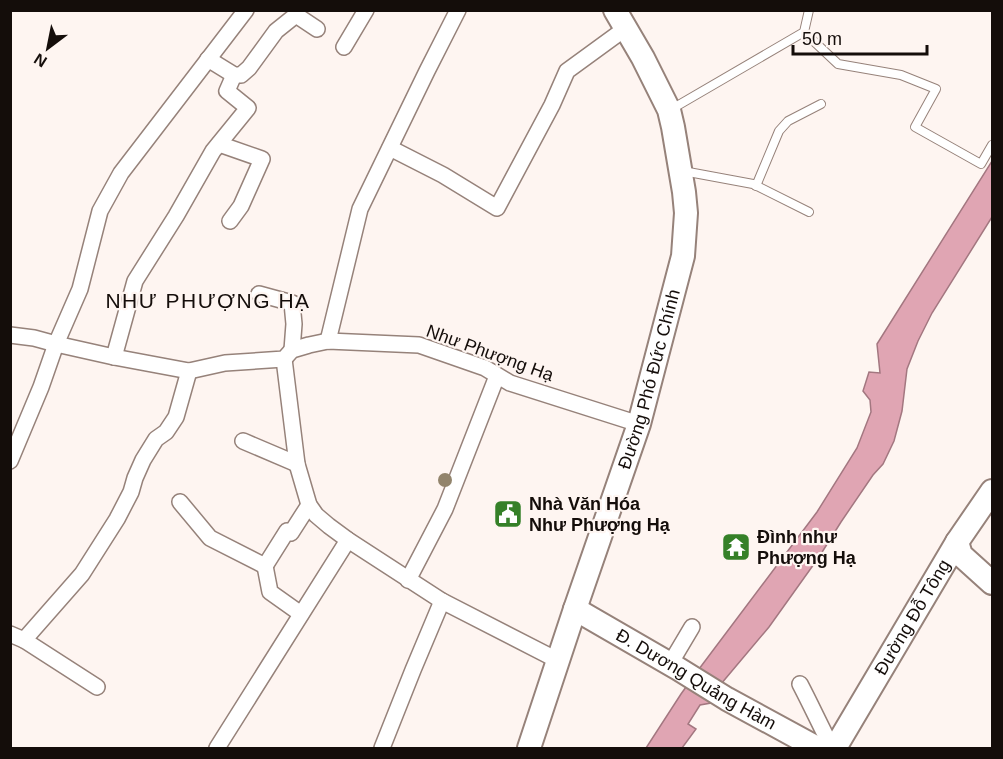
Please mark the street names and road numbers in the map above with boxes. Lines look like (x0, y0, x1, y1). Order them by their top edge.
street label: Đường Phó Đức Chính (614, 287, 684, 472)
street label: Như Phượng Hạ (424, 321, 557, 386)
street label: Đường Đỗ Tông (871, 556, 954, 679)
street label: Đ. Dương Quảng Hàm (612, 625, 780, 734)

